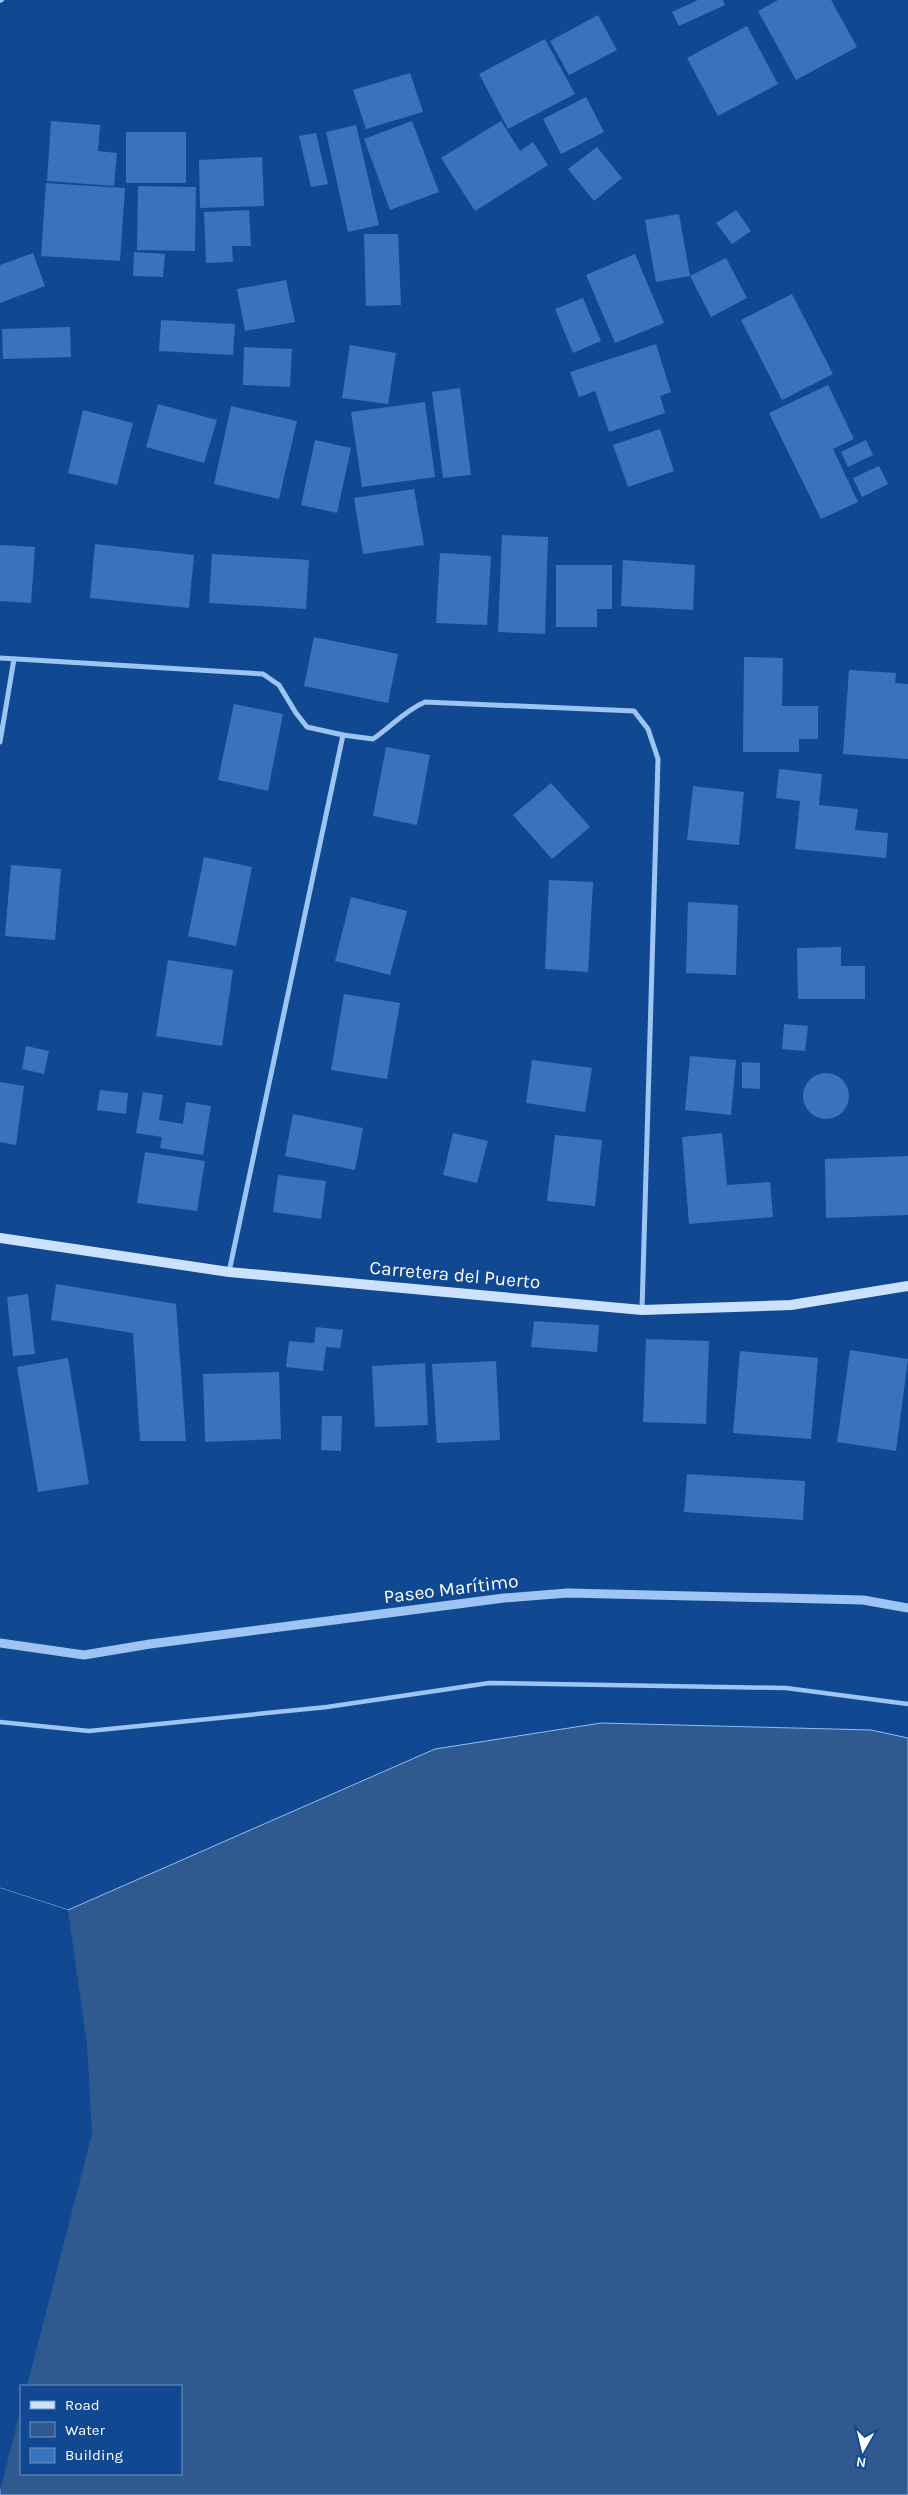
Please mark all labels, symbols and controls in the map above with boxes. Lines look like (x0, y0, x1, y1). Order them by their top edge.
street label: Carretera del Puerto (369, 1257, 541, 1293)
street label: Paseo Marítimo (382, 1570, 520, 1608)
legend (20, 2385, 182, 2475)
text: Road (65, 2396, 100, 2414)
text: Water (65, 2421, 106, 2439)
north arrow (838, 2425, 888, 2475)
text: Building (65, 2446, 123, 2464)
text: N (855, 2453, 867, 2471)

